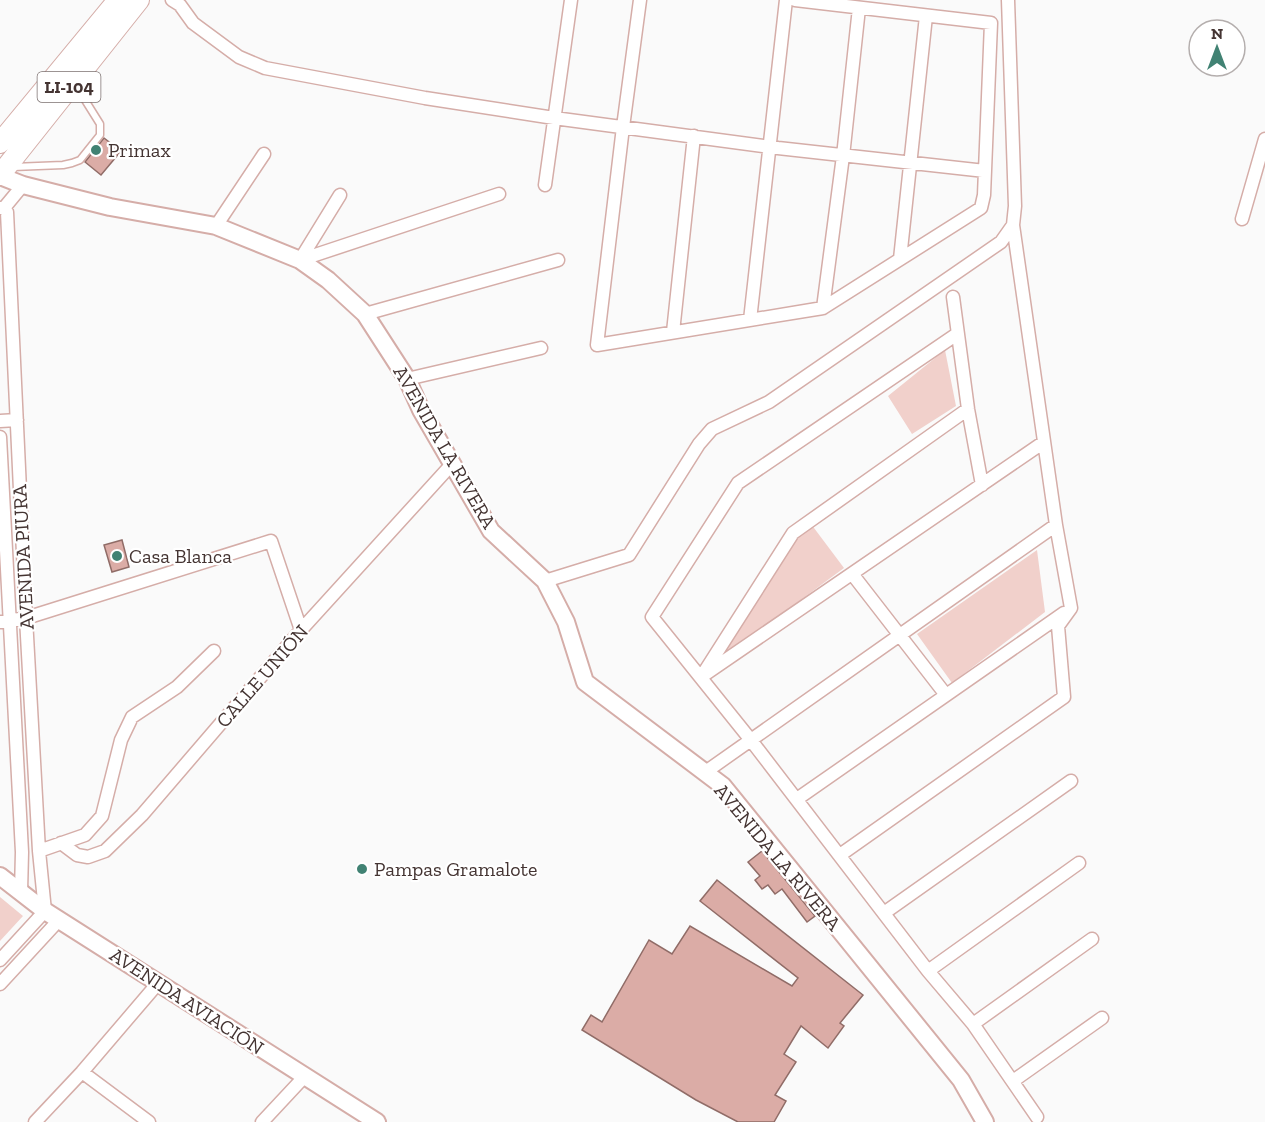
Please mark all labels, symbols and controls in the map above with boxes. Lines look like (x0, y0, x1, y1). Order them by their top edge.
north arrow (1187, 18, 1247, 78)
text: N (1211, 24, 1223, 43)
road number: LI-104 (38, 72, 100, 102)
place label: Primax (108, 138, 171, 162)
marker: Primax (89, 143, 103, 157)
street label: AVENIDA LA RIVERA (389, 361, 502, 534)
street label: AVENIDA PIURA (7, 483, 39, 630)
place label: Casa Blanca (129, 544, 232, 568)
marker: Casa Blanca (110, 549, 124, 563)
street label: CALLE UNIÓN (211, 620, 313, 732)
street label: AVENIDA LA RIVERA (710, 779, 847, 936)
place label: Pampas Gramalote (374, 857, 537, 881)
marker: Pampas Gramalote (355, 862, 369, 876)
street label: AVENIDA AVIACIÓN (105, 942, 269, 1060)

